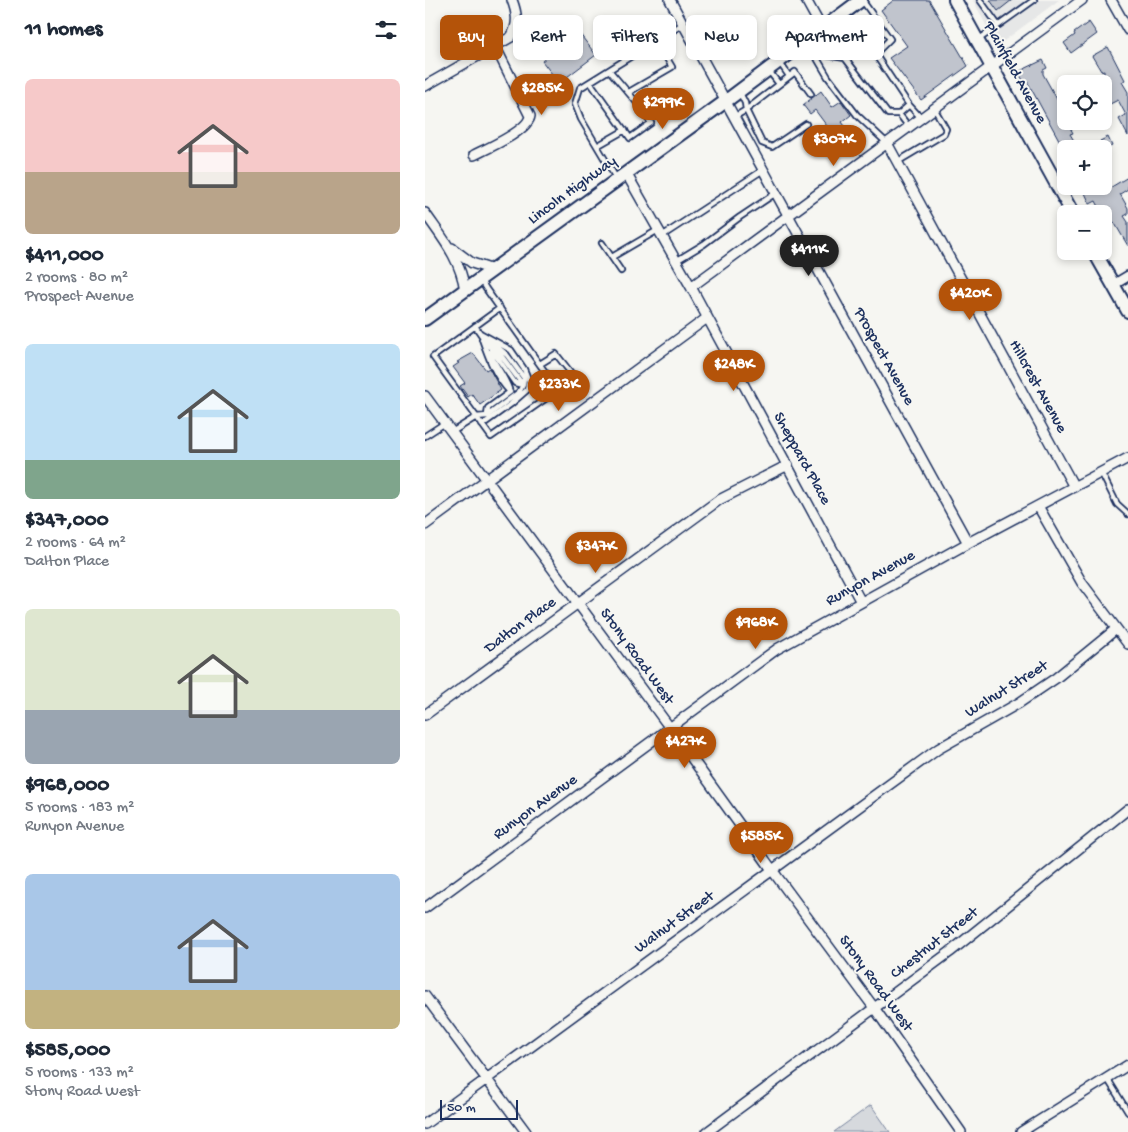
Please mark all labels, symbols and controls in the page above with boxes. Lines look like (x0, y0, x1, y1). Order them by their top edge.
chip: Buy (440, 15, 503, 60)
chip: Rent (513, 15, 583, 60)
chip: Filters (593, 15, 676, 60)
chip: New (686, 15, 757, 60)
chip: Apartment (767, 15, 884, 60)
icon: filters (372, 16, 400, 44)
text: 11 homes (25, 18, 103, 43)
street label: Plainfield Avenue (978, 18, 1050, 128)
pin: $285K (507, 74, 577, 116)
map controls (1057, 75, 1112, 260)
button: locate (1057, 75, 1112, 130)
text: $285K (521, 80, 563, 99)
pin: $299K (628, 88, 698, 130)
text: $299K (643, 94, 683, 113)
icon: home (168, 111, 258, 201)
pin: $307K (799, 124, 869, 167)
text: $307K (813, 131, 855, 150)
button: + (1057, 140, 1112, 195)
street label: Lincoln Highway (525, 152, 621, 230)
button: − (1057, 205, 1112, 260)
pin: $411K (774, 234, 844, 277)
text: $411K (791, 241, 827, 260)
text: $411,000 (25, 244, 104, 269)
text: 2 rooms · 80 m² (25, 269, 128, 288)
pin: $420K (935, 278, 1005, 321)
text: $420K (950, 285, 990, 304)
text: Prospect Avenue (25, 288, 134, 307)
street label: Prospect Avenue (848, 304, 918, 410)
street label: Hillcrest Avenue (1004, 337, 1071, 437)
pin: $248K (699, 350, 769, 392)
text: $248K (714, 356, 754, 375)
pin: $233K (524, 370, 594, 412)
icon: home (168, 376, 258, 466)
text: $233K (539, 376, 579, 395)
street label: Sheppard Place (768, 409, 835, 509)
text: $347,000 (25, 509, 109, 534)
pin: $347K (561, 532, 631, 574)
text: 2 rooms · 64 m² (25, 534, 126, 553)
text: $347K (576, 538, 616, 557)
street label: Runyon Avenue (823, 546, 920, 611)
text: Dalton Place (25, 553, 109, 572)
street label: Dalton Place (481, 593, 561, 659)
street label: Stony Road West (595, 605, 678, 710)
pin: $968K (721, 608, 791, 650)
text: $968K (736, 614, 776, 633)
icon: home (168, 641, 258, 731)
street label: Walnut Street (962, 656, 1053, 723)
pin: $427K (650, 726, 720, 769)
text: $427K (665, 733, 705, 752)
street label: Runyon Avenue (490, 771, 582, 845)
text: $968,000 (25, 774, 109, 799)
text: 5 rooms · 183 m² (25, 799, 134, 818)
text: Runyon Avenue (25, 818, 124, 837)
pin: $585K (726, 822, 796, 864)
text: $585K (740, 828, 782, 847)
street label: Walnut Street (631, 887, 720, 958)
street label: Chestnut Street (887, 903, 984, 984)
icon: home (168, 906, 258, 996)
street label: Stony Road West (834, 932, 917, 1037)
text: $585,000 (25, 1039, 110, 1064)
text: 5 rooms · 133 m² (25, 1064, 134, 1083)
text: Stony Road West (25, 1083, 140, 1102)
scale bar (440, 1097, 517, 1120)
text: 50 m (447, 1100, 476, 1117)

